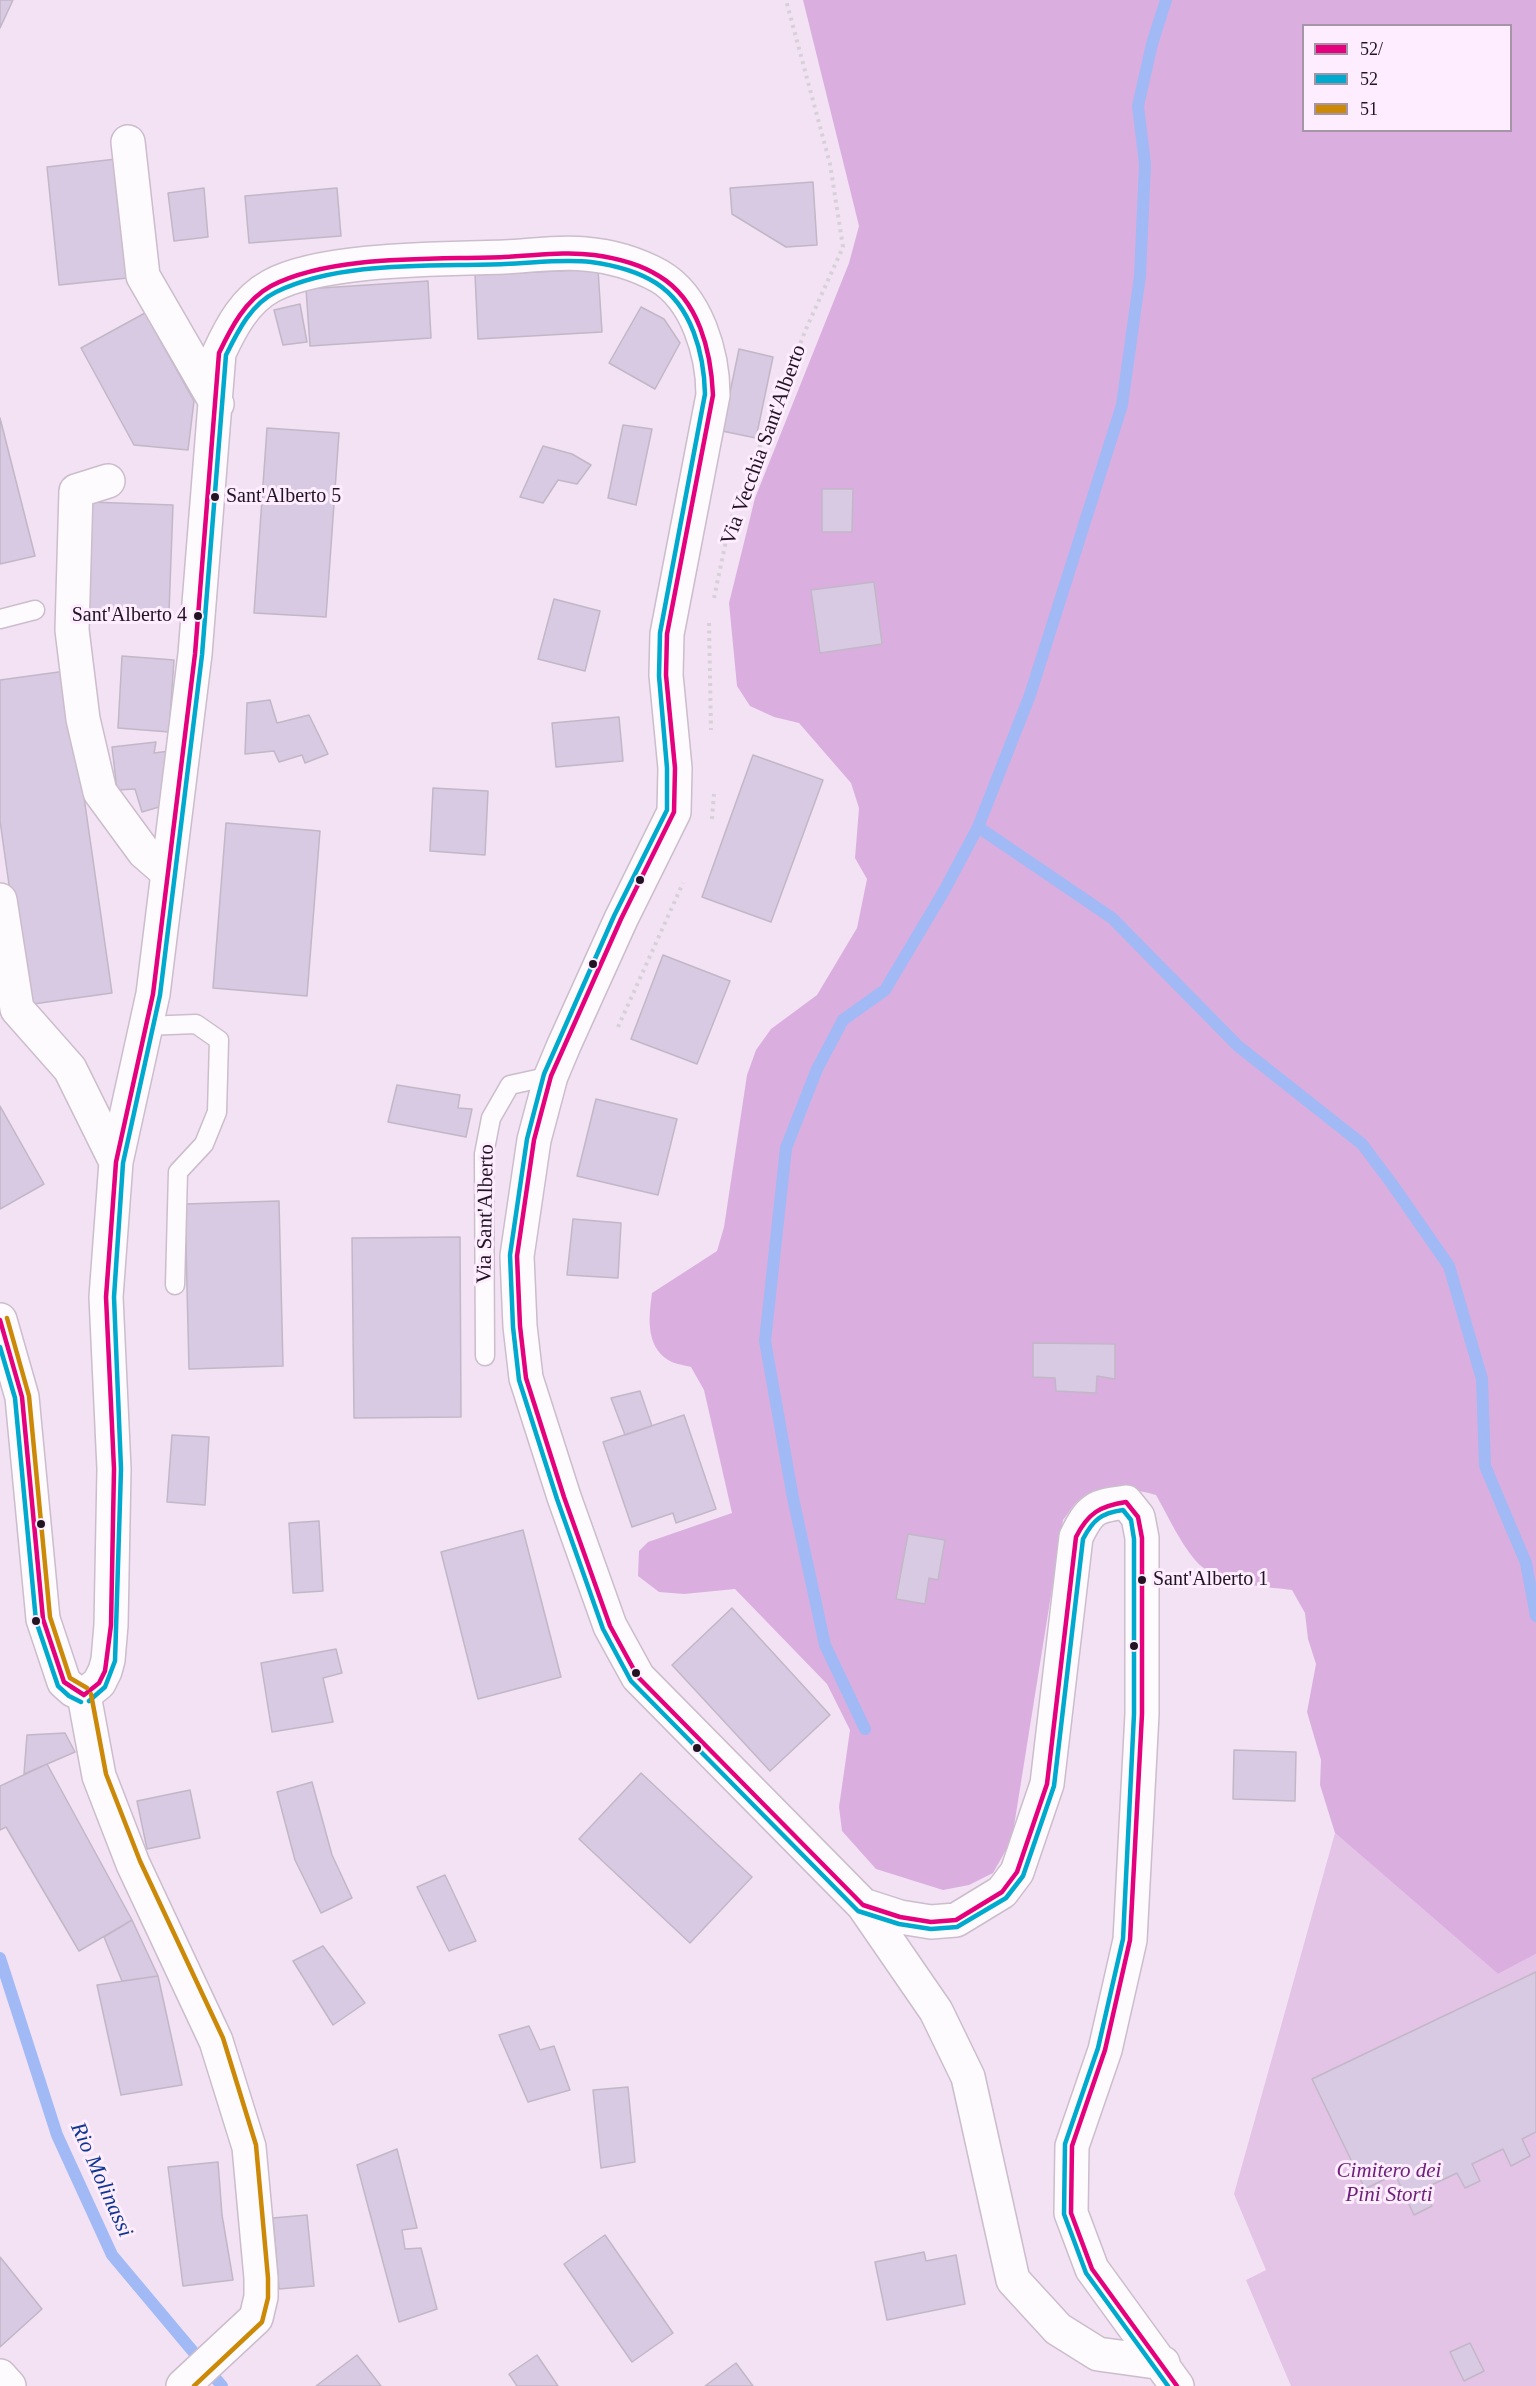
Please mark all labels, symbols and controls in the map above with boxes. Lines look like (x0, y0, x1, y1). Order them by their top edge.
legend (1302, 24, 1512, 132)
text: 52/ (1360, 39, 1383, 59)
text: 52 (1360, 69, 1378, 89)
text: 51 (1360, 99, 1378, 119)
street label: Via Vecchia Sant'Alberto (716, 341, 812, 549)
place label: Sant'Alberto 5 (226, 485, 341, 509)
marker: Sant'Alberto 5 (209, 491, 221, 503)
place label: Sant'Alberto 4 (72, 604, 187, 628)
marker: Sant'Alberto 4 (192, 610, 204, 622)
unlabelled marker (634, 874, 646, 886)
unlabelled marker (587, 958, 599, 970)
street label: Via Sant'Alberto (472, 1144, 500, 1284)
unlabelled marker (35, 1518, 47, 1530)
place label: Sant'Alberto 1 (1153, 1568, 1268, 1592)
marker: Sant'Alberto 1 (1136, 1574, 1148, 1586)
unlabelled marker (30, 1615, 42, 1627)
unlabelled marker (1128, 1640, 1140, 1652)
unlabelled marker (630, 1667, 642, 1679)
unlabelled marker (691, 1742, 703, 1754)
water label: Rio Molinassi (64, 2119, 138, 2241)
park label: Cimitero dei Pini Storti (1337, 2158, 1441, 2208)

